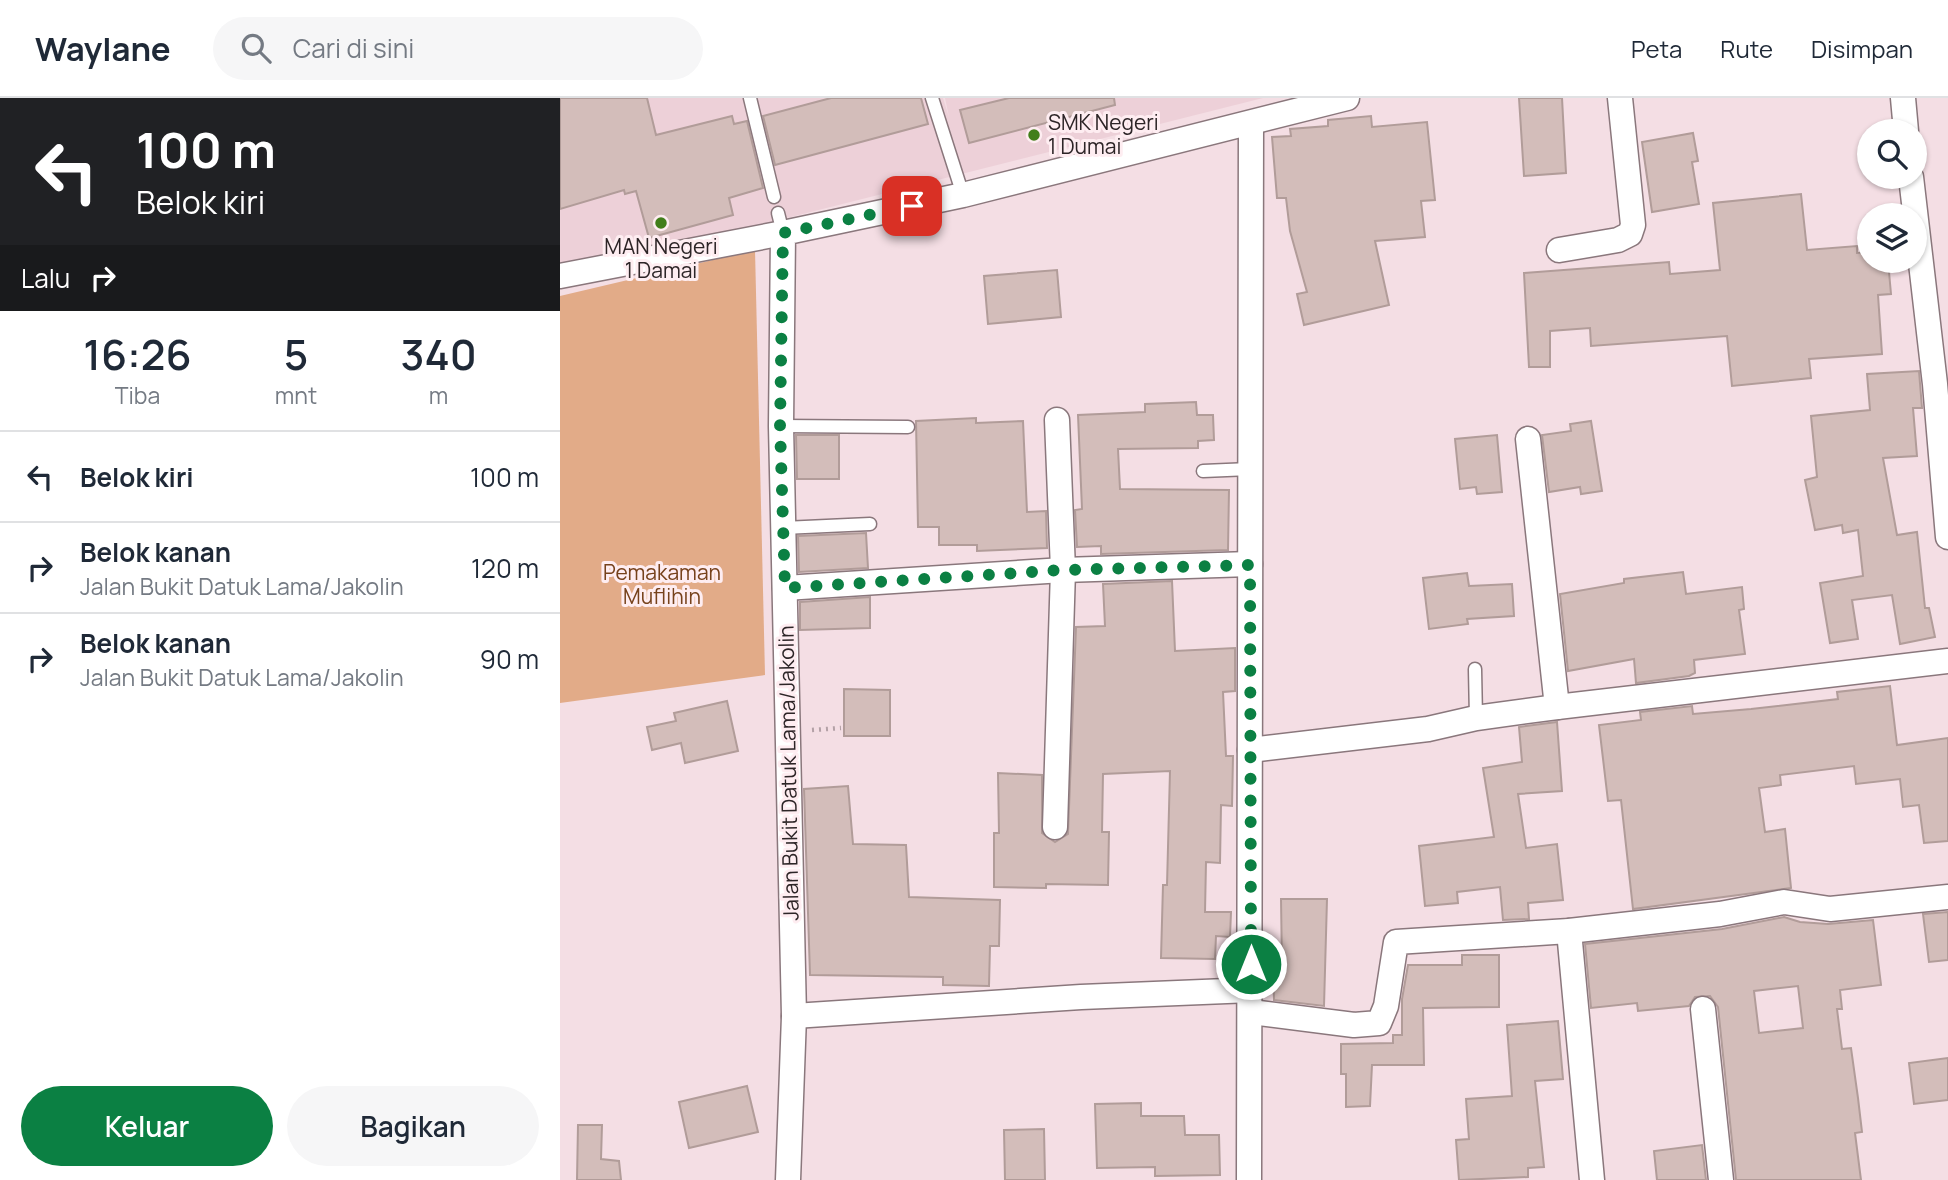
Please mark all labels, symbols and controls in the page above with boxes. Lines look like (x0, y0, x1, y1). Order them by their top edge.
search box (213, 17, 703, 80)
text: Waylane (35, 26, 171, 71)
icon: search (237, 29, 275, 67)
text: Cari di sini (293, 30, 414, 66)
text: Peta (1631, 32, 1682, 65)
text: Rute (1720, 32, 1773, 65)
text: Disimpan (1811, 32, 1913, 65)
place label: SMK Negeri 1 Dumai (1048, 108, 1159, 160)
text: 100 m (136, 116, 276, 183)
map controls (1857, 119, 1927, 273)
button: search (1857, 119, 1927, 189)
icon: left (21, 126, 112, 217)
marker: SMK Negeri 1 Dumai (1026, 127, 1042, 143)
pin (882, 176, 942, 236)
text: Belok kiri (136, 180, 265, 224)
icon: arrive (893, 187, 931, 225)
button: layers (1857, 203, 1927, 273)
marker: MAN Negeri 1 Damai (653, 215, 669, 231)
place label: MAN Negeri 1 Damai (604, 232, 718, 284)
icon: right (84, 259, 122, 297)
text: Lalu (21, 260, 70, 296)
text: 16:26 (83, 325, 192, 383)
text: 5 (284, 325, 308, 383)
text: 340 (400, 325, 477, 383)
text: Tiba (115, 379, 160, 411)
text: mnt (275, 379, 317, 411)
text: m (429, 379, 448, 411)
icon: left (21, 458, 59, 496)
text: Belok kiri (80, 459, 194, 495)
text: 100 m (470, 459, 539, 495)
text: Belok kanan (80, 534, 231, 570)
icon: right (21, 549, 59, 587)
text: 120 m (471, 550, 539, 586)
park label: Pemakaman Muflihin (603, 558, 721, 610)
text: Jalan Bukit Datuk Lama/Jakolin (80, 570, 404, 602)
text: Belok kanan (80, 625, 231, 661)
street label: Jalan Bukit Datuk Lama/Jakolin (771, 625, 805, 921)
icon: right (21, 640, 59, 678)
text: 90 m (480, 641, 539, 677)
text: Jalan Bukit Datuk Lama/Jakolin (80, 661, 404, 693)
position arrow (1214, 927, 1288, 1001)
button: Keluar (21, 1086, 273, 1166)
button: Bagikan (287, 1086, 539, 1166)

